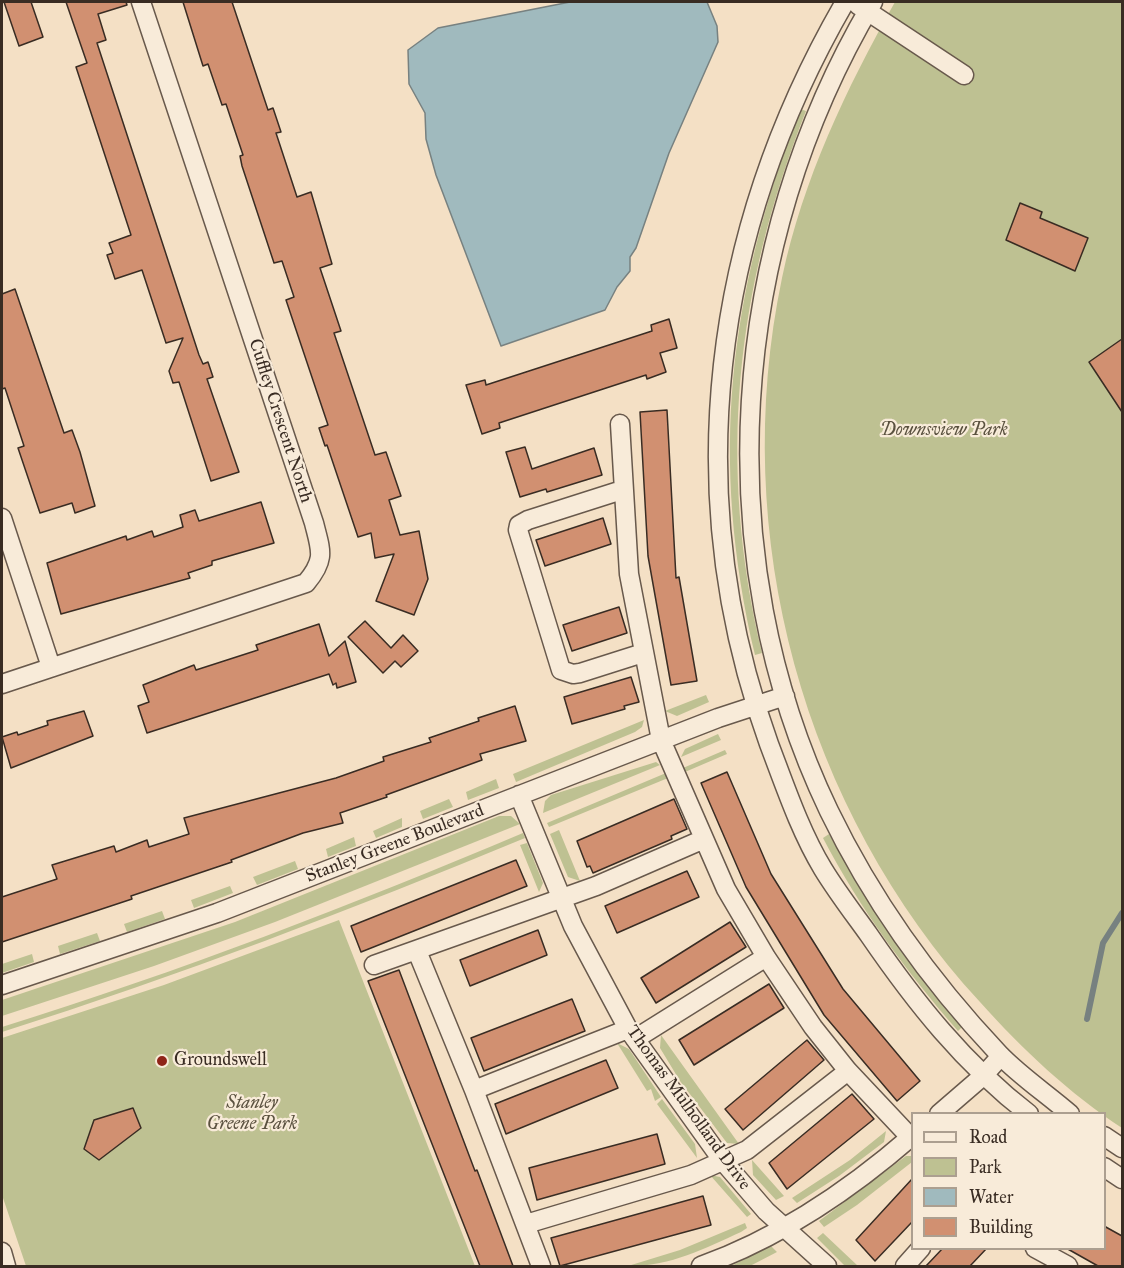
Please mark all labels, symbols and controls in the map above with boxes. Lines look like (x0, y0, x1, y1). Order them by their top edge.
street label: Cuffley Crescent North (243, 336, 317, 506)
park label: Downsview Park (880, 420, 1008, 442)
street label: Stanley Greene Boulevard (303, 800, 487, 888)
street label: Thomas Mulholland Drive (621, 1022, 755, 1194)
place label: Groundswell (174, 1050, 267, 1072)
marker: Groundswell (155, 1054, 169, 1068)
park label: Stanley Greene Park (207, 1093, 297, 1136)
legend (911, 1112, 1106, 1250)
text: Road (969, 1126, 1007, 1148)
text: Park (969, 1156, 1002, 1178)
text: Water (969, 1186, 1013, 1208)
text: Building (969, 1216, 1032, 1238)

